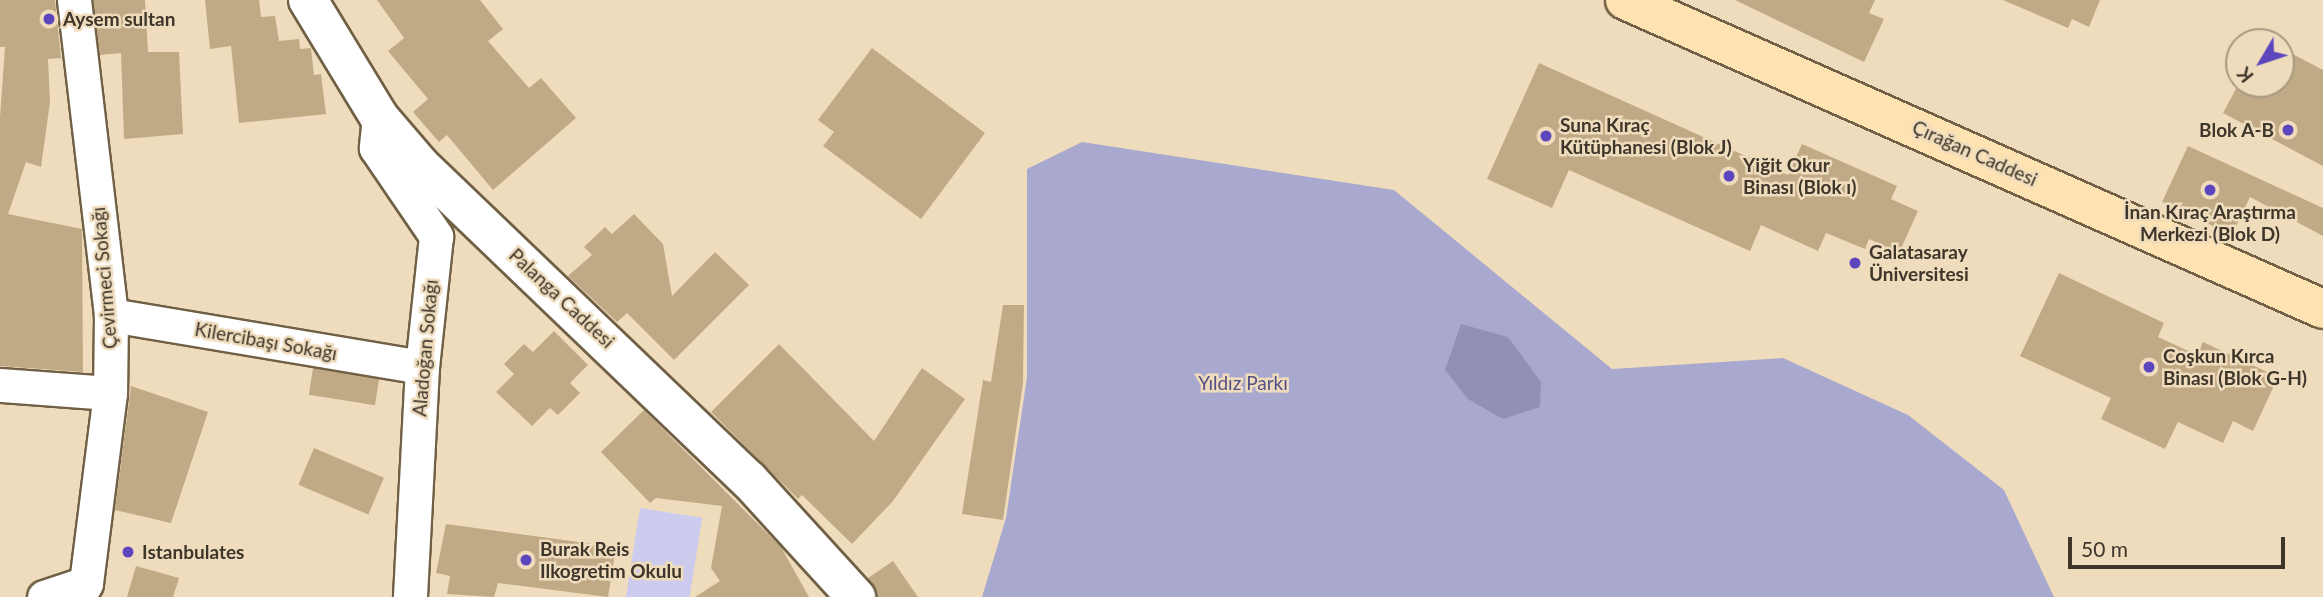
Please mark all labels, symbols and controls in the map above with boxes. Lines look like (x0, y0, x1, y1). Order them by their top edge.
place label: Aysem sultan (63, 8, 175, 30)
marker: Aysem sultan (41, 11, 57, 27)
north arrow (2225, 28, 2295, 98)
text: K (2232, 63, 2258, 88)
place label: Suna Kıraç Kütüphanesi (Blok J) (1560, 114, 1732, 158)
street label: Çırağan Caddesi (1909, 115, 2041, 191)
place label: Blok A-B (2198, 119, 2274, 141)
marker: Blok A-B (2280, 122, 2296, 138)
marker: Suna Kıraç Kütüphanesi (Blok J) (1538, 128, 1554, 144)
place label: Yiğit Okur Binası (Blok ı) (1743, 154, 1856, 198)
marker: Yiğit Okur Binası (Blok ı) (1721, 168, 1737, 184)
marker: İnan Kıraç Araştırma Merkezi (Blok D) (2202, 182, 2218, 198)
place label: İnan Kıraç Araştırma Merkezi (Blok D) (2124, 201, 2296, 245)
street label: Çevirmeci Sokağı (86, 206, 122, 350)
place label: Galatasaray Üniversitesi (1869, 241, 1969, 285)
street label: Palanga Caddesi (505, 243, 619, 353)
marker: Galatasaray Üniversitesi (1847, 255, 1863, 271)
street label: Aladoğan Sokağı (408, 279, 442, 417)
street label: Kilercibaşı Sokağı (193, 317, 339, 365)
place label: Coşkun Kırca Binası (Blok G-H) (2163, 345, 2307, 389)
marker: Coşkun Kırca Binası (Blok G-H) (2141, 359, 2157, 375)
park label: Yıldız Parkı (1198, 372, 1288, 394)
scale bar (2071, 524, 2288, 568)
text: 50 m (2081, 536, 2128, 561)
place label: Burak Reis Ilkogretim Okulu (540, 538, 682, 582)
place label: Istanbulates (142, 541, 244, 563)
marker: Istanbulates (120, 544, 136, 560)
marker: Burak Reis Ilkogretim Okulu (518, 552, 534, 568)

